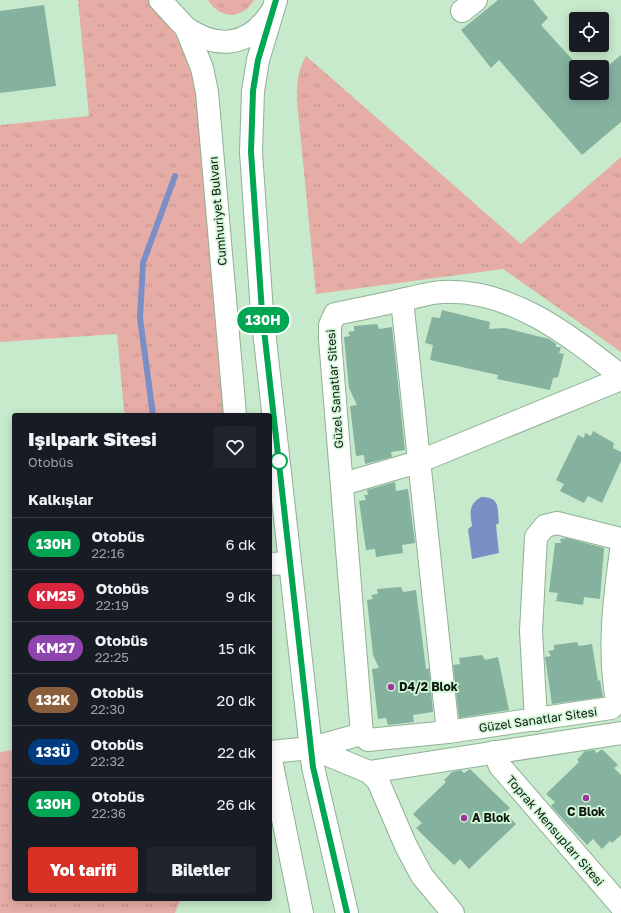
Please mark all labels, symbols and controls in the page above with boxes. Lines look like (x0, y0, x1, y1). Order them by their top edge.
map controls (569, 12, 609, 100)
button: locate (569, 12, 609, 52)
button: layers (569, 60, 609, 100)
street label: Cumhuriyet Bulvarı (205, 156, 230, 266)
line badge: 130H (235, 307, 291, 333)
text: 130H (245, 311, 281, 328)
street label: Güzel Sanatlar Sitesi (323, 329, 346, 449)
button: heart (214, 426, 256, 468)
text: Işılpark Sitesi (28, 427, 157, 450)
unlabelled marker (270, 452, 288, 470)
text: Otobüs (28, 454, 73, 470)
text: Kalkışlar (28, 490, 93, 508)
text: Otobüs (92, 527, 145, 545)
text: 130H (36, 535, 72, 552)
text: 6 dk (225, 535, 256, 553)
text: 22:16 (92, 545, 125, 561)
text: Otobüs (96, 579, 149, 597)
text: KM25 (36, 587, 76, 604)
text: 9 dk (225, 587, 256, 605)
text: 22:19 (96, 597, 129, 613)
text: Otobüs (95, 631, 148, 649)
text: KM27 (36, 639, 75, 656)
text: 15 dk (219, 639, 256, 657)
text: 22:25 (95, 649, 129, 665)
place label: D4/2 Blok (399, 679, 458, 694)
marker: D4/2 Blok (386, 682, 396, 692)
text: Otobüs (90, 683, 144, 701)
text: 132K (36, 691, 70, 708)
text: 20 dk (217, 691, 256, 709)
text: 22:30 (90, 701, 125, 717)
street label: Güzel Sanatlar Sitesi (478, 704, 598, 735)
text: Otobüs (91, 735, 144, 753)
text: 133Ü (36, 743, 71, 760)
text: 22 dk (217, 743, 256, 761)
text: 22:32 (91, 753, 125, 769)
street label: Toprak Mensupları Sitesi (503, 772, 607, 889)
text: Otobüs (92, 787, 145, 805)
marker: C Blok (581, 793, 591, 803)
text: 130H (36, 795, 72, 812)
text: 26 dk (217, 795, 256, 813)
place label: C Blok (567, 804, 605, 819)
text: 22:36 (92, 805, 126, 821)
place label: A Blok (472, 810, 510, 825)
marker: A Blok (459, 813, 469, 823)
button: Yol tarifi (28, 847, 138, 893)
button: Biletler (146, 847, 256, 893)

